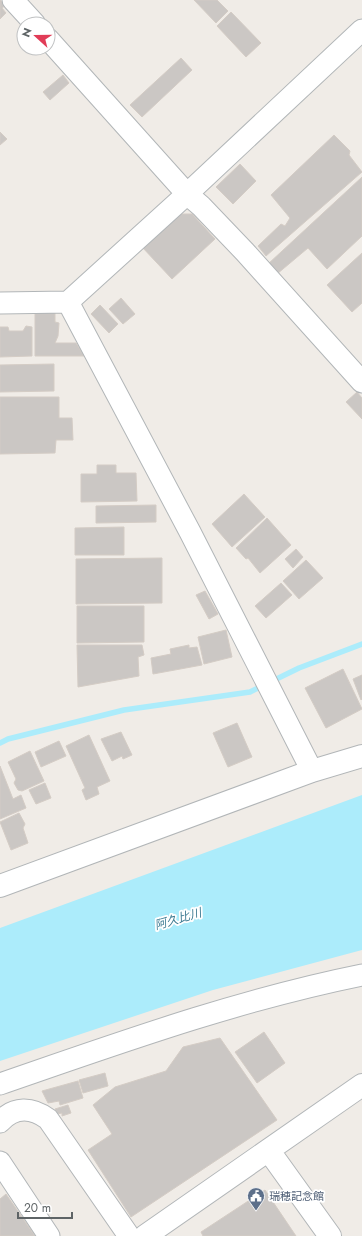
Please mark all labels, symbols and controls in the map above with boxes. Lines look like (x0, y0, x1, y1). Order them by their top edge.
north arrow (16, 16, 56, 56)
text: N (18, 25, 36, 39)
water label: 阿久比川 (152, 903, 205, 934)
public building icon: 瑞穂記念館 (246, 1186, 266, 1211)
place label: 瑞穂記念館 (269, 1188, 324, 1204)
scale bar (18, 1194, 72, 1220)
text: 20 m (24, 1199, 51, 1217)

